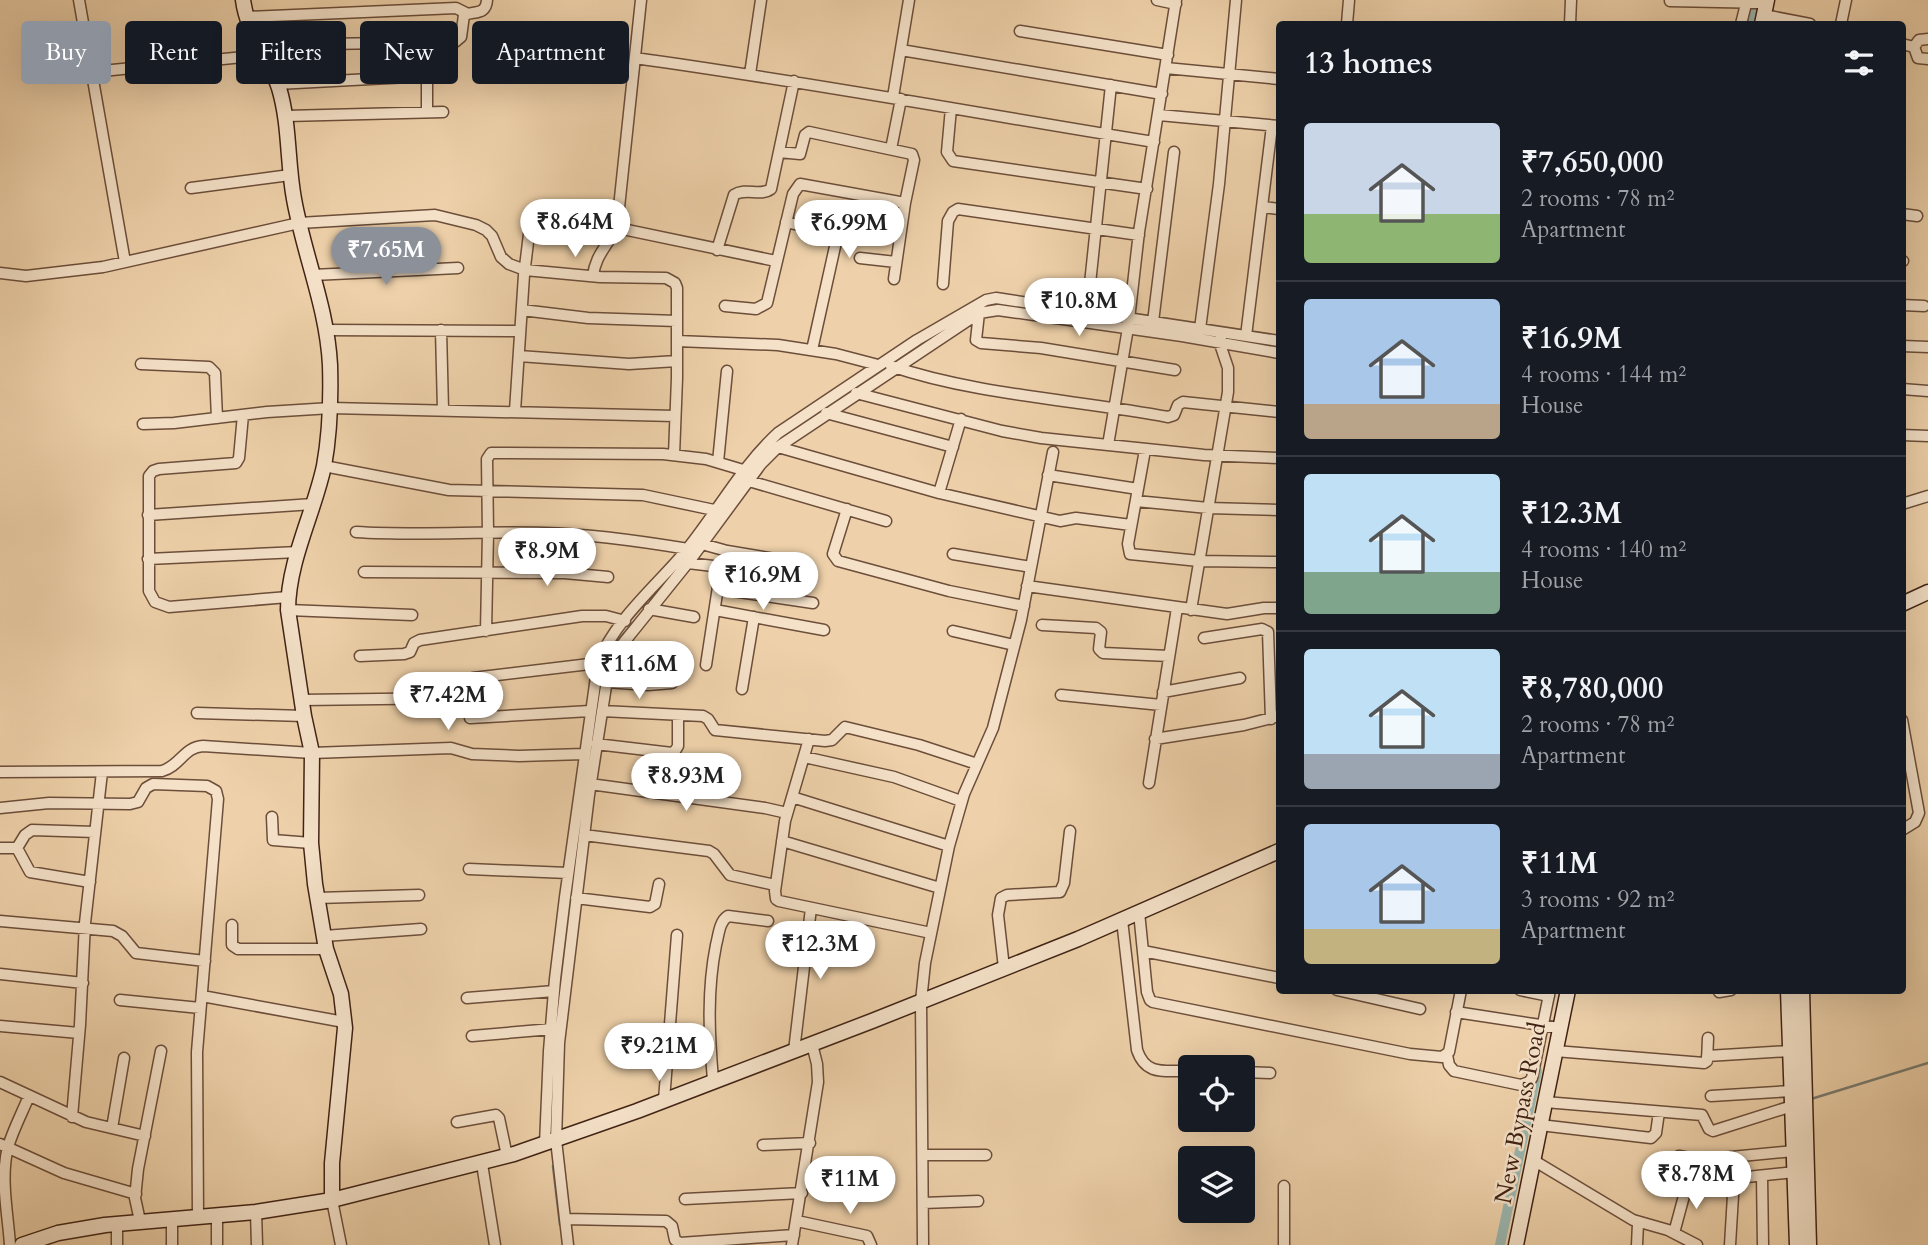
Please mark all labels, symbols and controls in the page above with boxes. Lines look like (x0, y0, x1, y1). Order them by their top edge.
chip: Buy (21, 21, 111, 84)
chip: Rent (125, 21, 222, 84)
chip: Filters (236, 21, 346, 84)
chip: New (360, 21, 458, 84)
chip: Apartment (472, 21, 629, 84)
text: 13 homes (1304, 43, 1433, 84)
icon: filters (1840, 44, 1878, 82)
text: ₹7,650,000 (1521, 142, 1663, 183)
icon: home (1360, 151, 1444, 235)
text: 2 rooms · 78 m² (1521, 183, 1674, 214)
pin: ₹8.64M (518, 200, 632, 259)
pin: ₹6.99M (792, 201, 906, 260)
text: ₹8.64M (536, 206, 614, 237)
text: ₹6.99M (810, 207, 888, 238)
text: Apartment (1521, 214, 1625, 245)
pin: ₹7.65M (329, 228, 443, 287)
text: ₹7.65M (347, 234, 425, 265)
pin: ₹10.8M (1022, 278, 1136, 338)
text: ₹10.8M (1040, 285, 1118, 316)
text: ₹16.9M (1521, 318, 1622, 359)
icon: home (1360, 327, 1444, 411)
text: 4 rooms · 144 m² (1521, 359, 1686, 390)
text: House (1521, 390, 1583, 421)
text: ₹12.3M (1521, 493, 1622, 534)
icon: home (1360, 502, 1444, 586)
pin: ₹8.9M (498, 528, 596, 588)
text: 4 rooms · 140 m² (1521, 534, 1686, 565)
text: ₹8.9M (514, 535, 580, 566)
pin: ₹16.9M (706, 552, 820, 612)
text: ₹16.9M (724, 559, 802, 590)
text: House (1521, 565, 1583, 596)
pin: ₹11.6M (582, 642, 696, 701)
text: ₹11.6M (600, 648, 678, 679)
text: ₹8,780,000 (1521, 668, 1663, 709)
pin: ₹7.42M (391, 672, 505, 732)
icon: home (1360, 677, 1444, 761)
text: ₹7.42M (409, 679, 487, 710)
text: 2 rooms · 78 m² (1521, 709, 1674, 740)
text: Apartment (1521, 740, 1625, 771)
pin: ₹8.93M (629, 754, 743, 813)
text: ₹8.93M (647, 760, 725, 791)
text: ₹11M (1521, 843, 1598, 884)
icon: home (1360, 852, 1444, 936)
text: 3 rooms · 92 m² (1521, 884, 1674, 915)
text: Apartment (1521, 915, 1625, 946)
pin: ₹12.3M (763, 922, 877, 981)
text: ₹12.3M (781, 928, 859, 959)
street label: New Bypass Road (1487, 1019, 1554, 1207)
pin: ₹9.21M (602, 1024, 716, 1083)
text: ₹9.21M (620, 1030, 698, 1061)
map controls (1178, 1055, 1255, 1223)
button: locate (1178, 1055, 1255, 1132)
button: layers (1178, 1146, 1255, 1223)
pin: ₹8.78M (1639, 1152, 1753, 1211)
pin: ₹11M (809, 1156, 891, 1216)
text: ₹8.78M (1657, 1158, 1735, 1189)
text: ₹11M (820, 1163, 880, 1194)

